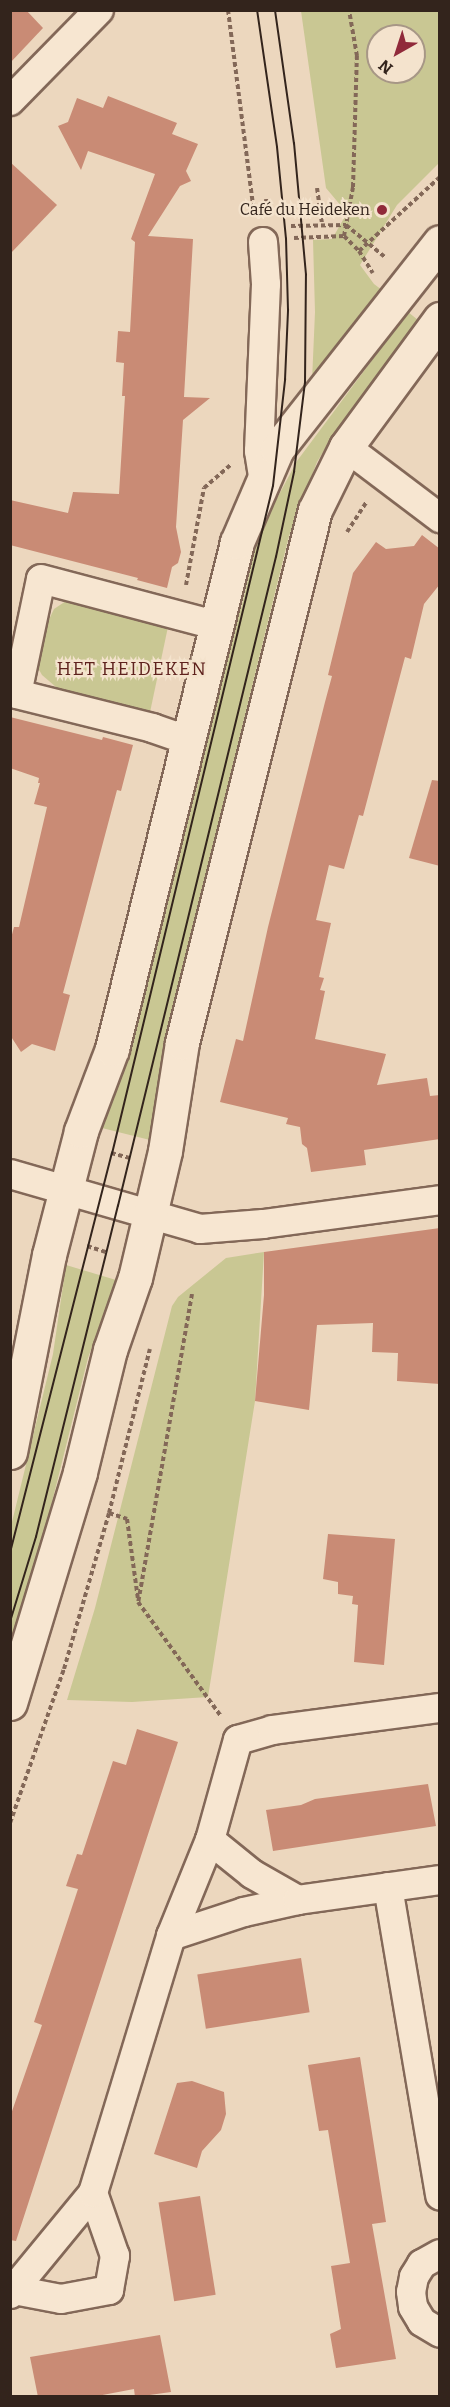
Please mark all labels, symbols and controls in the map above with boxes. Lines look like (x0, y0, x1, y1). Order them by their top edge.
north arrow (366, 24, 426, 84)
text: N (375, 56, 396, 78)
place label: Café du Heideken (240, 200, 370, 220)
marker: Café du Heideken (375, 203, 389, 217)
district label: HET HEIDEKEN (57, 658, 207, 680)

